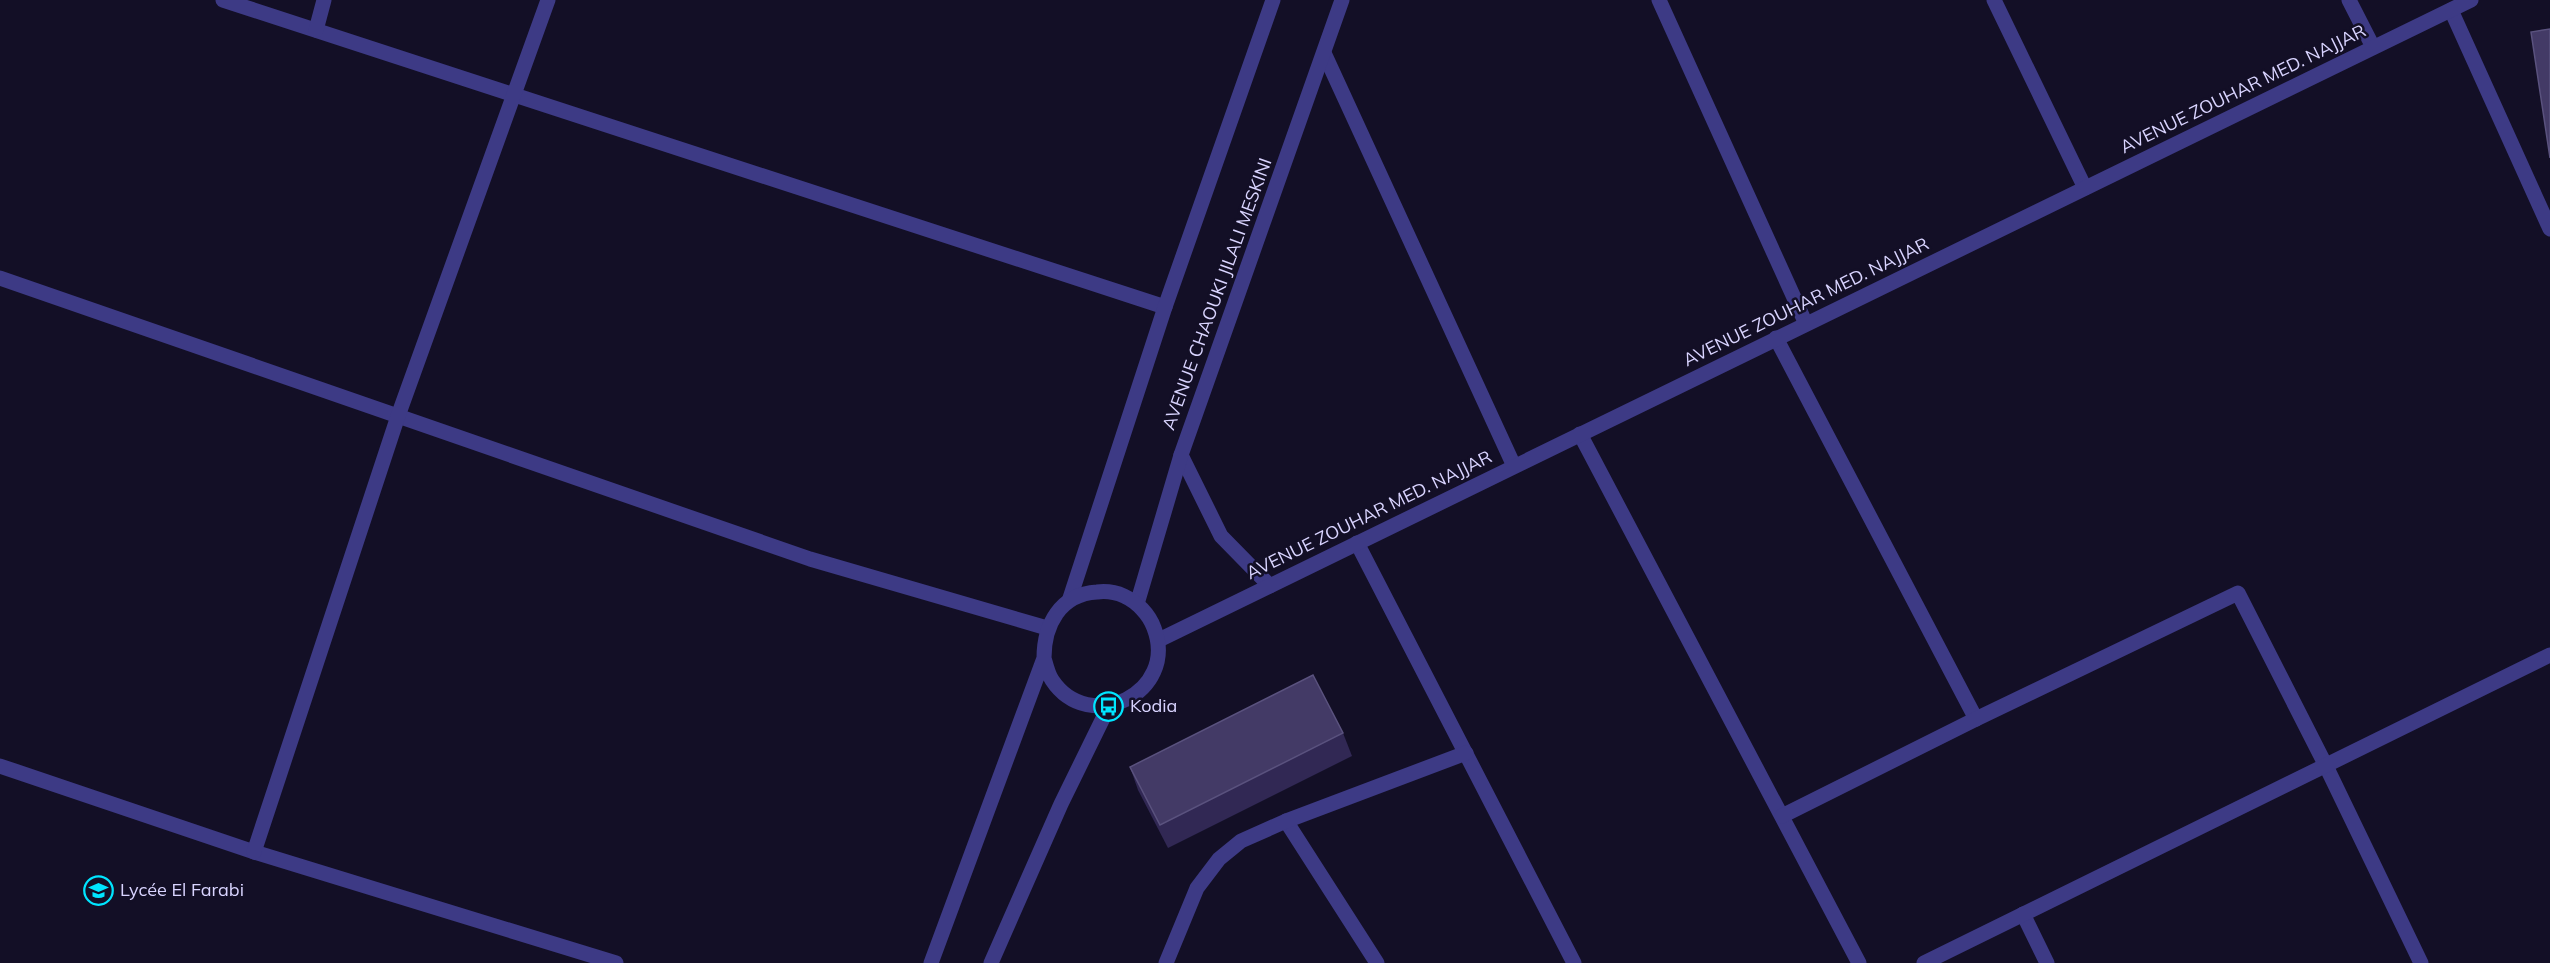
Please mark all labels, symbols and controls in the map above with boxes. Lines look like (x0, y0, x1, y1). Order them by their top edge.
street label: AVENUE ZOUHAR MED. NAJJAR (2116, 19, 2370, 158)
street label: AVENUE CHAOUKI JILALI MESKINI (1156, 155, 1277, 433)
street label: AVENUE ZOUHAR MED. NAJJAR (1679, 232, 1933, 371)
street label: AVENUE ZOUHAR MED. NAJJAR (1242, 445, 1496, 584)
bus stop icon: Kodia (1093, 690, 1125, 722)
place label: Kodia (1130, 694, 1177, 717)
school or university icon: Lycée El Farabi (83, 874, 115, 906)
place label: Lycée El Farabi (120, 878, 244, 901)

